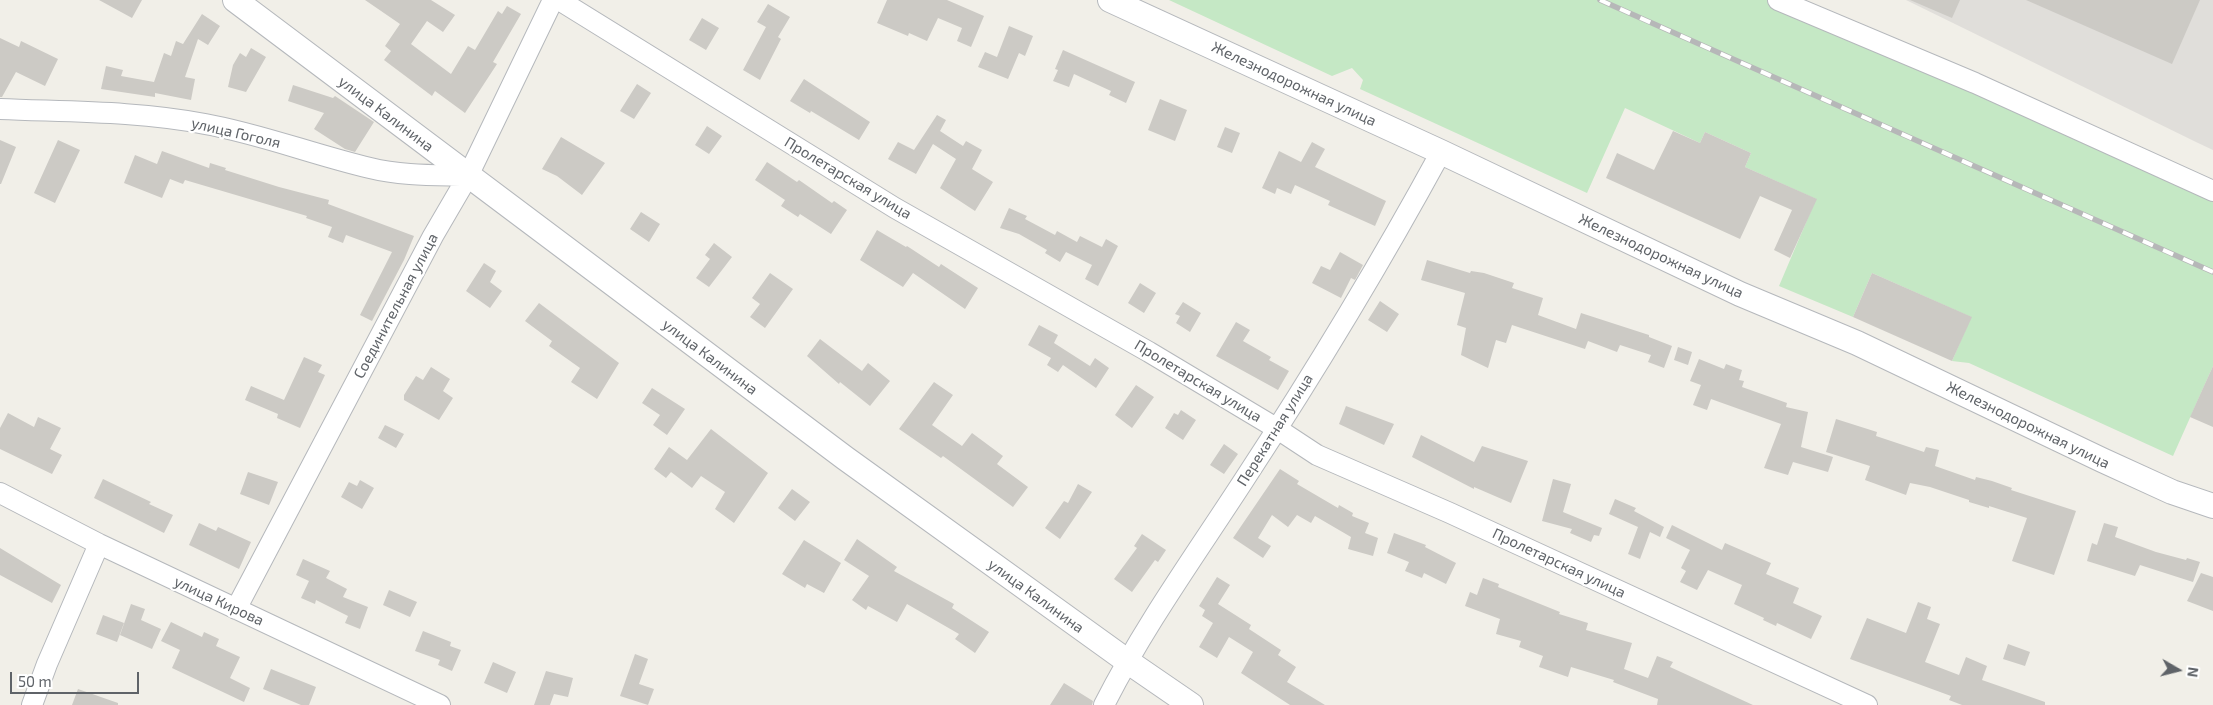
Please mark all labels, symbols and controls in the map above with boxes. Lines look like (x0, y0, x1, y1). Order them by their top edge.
street label: Железнодорожная улица (1209, 38, 1379, 130)
street label: улица Калинина (335, 72, 437, 156)
street label: улица Гоголя (190, 114, 282, 152)
street label: Пролетарская улица (781, 133, 915, 223)
street label: Железнодорожная улица (1576, 210, 1746, 302)
street label: Соединительная улица (350, 230, 442, 382)
street label: улица Калинина (659, 315, 761, 399)
street label: Пролетарская улица (1131, 336, 1265, 426)
street label: Перекатная улица (1233, 371, 1317, 489)
street label: Железнодорожная улица (1943, 378, 2113, 472)
street label: Пролетарская улица (1490, 524, 1628, 602)
street label: улица Калинина (984, 555, 1088, 637)
street label: улица Кирова (171, 572, 267, 630)
north arrow (2153, 645, 2203, 695)
scale bar (12, 662, 141, 694)
text: N (2184, 666, 2202, 678)
text: 50 m (18, 672, 52, 690)

